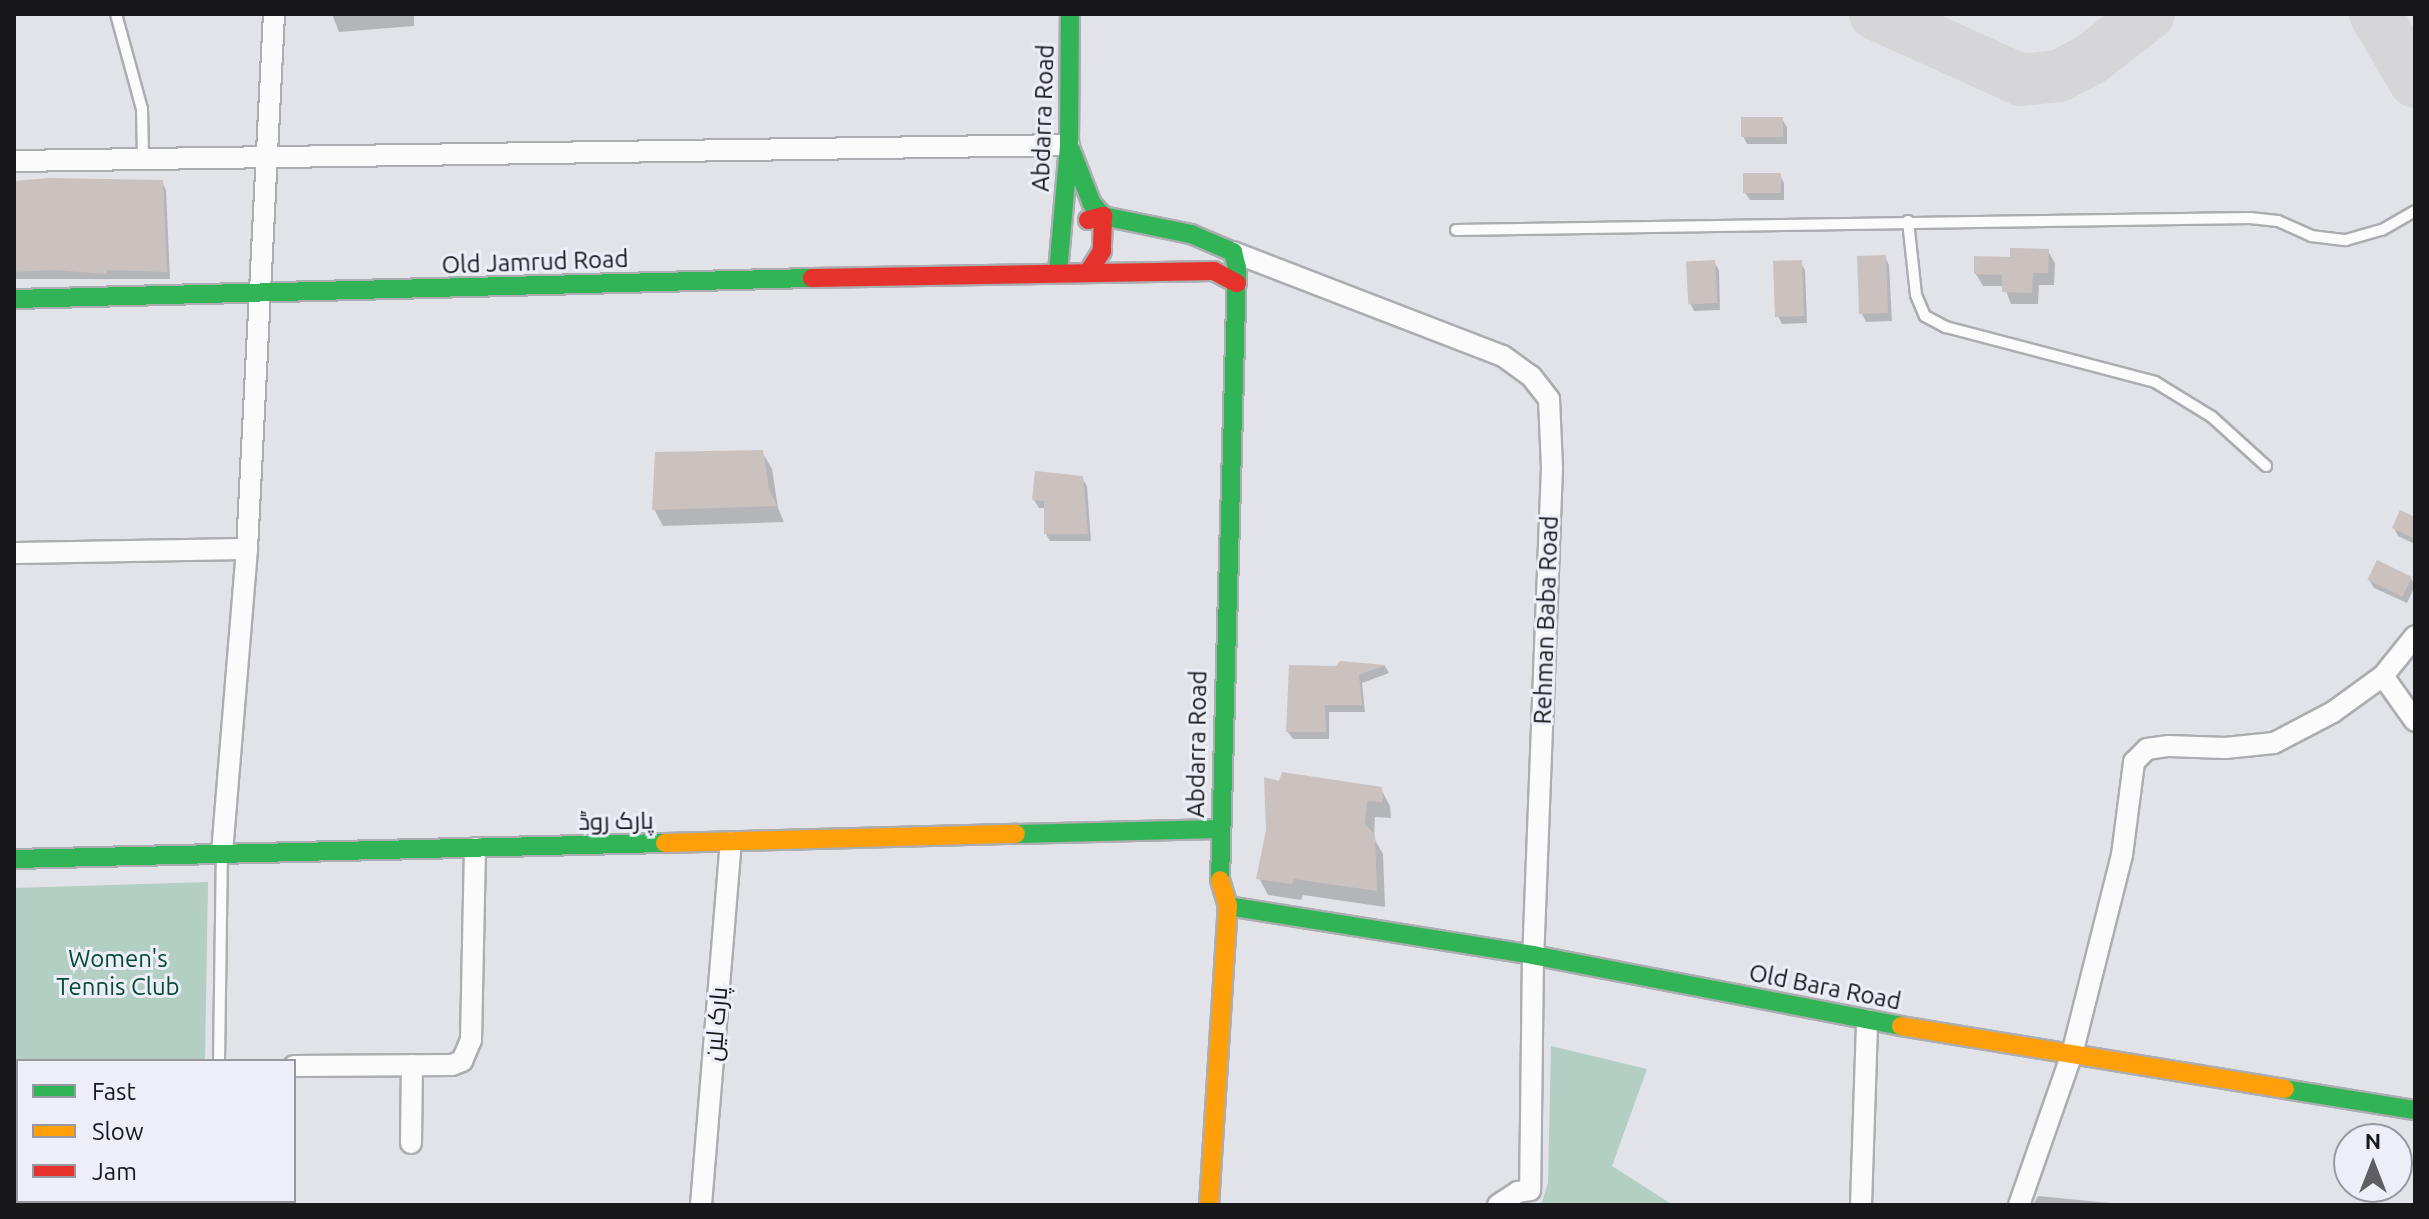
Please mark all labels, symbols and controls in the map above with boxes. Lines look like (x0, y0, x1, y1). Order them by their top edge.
street label: Abdarra Road (1026, 44, 1060, 192)
street label: Old Jamrud Road (441, 244, 629, 280)
street label: Rehman Baba Road (1528, 515, 1564, 725)
street label: Abdarra Road (1181, 670, 1213, 818)
street label: پارک روڈ (578, 806, 654, 836)
park label: Women's Tennis Club (56, 945, 180, 1001)
street label: Old Bara Road (1747, 958, 1903, 1016)
street label: پارک لین (698, 986, 734, 1062)
legend (16, 1059, 296, 1203)
text: Fast (92, 1078, 136, 1105)
text: Slow (92, 1118, 144, 1145)
north arrow (2333, 1123, 2413, 1203)
text: N (2365, 1128, 2381, 1153)
text: Jam (92, 1158, 137, 1185)

